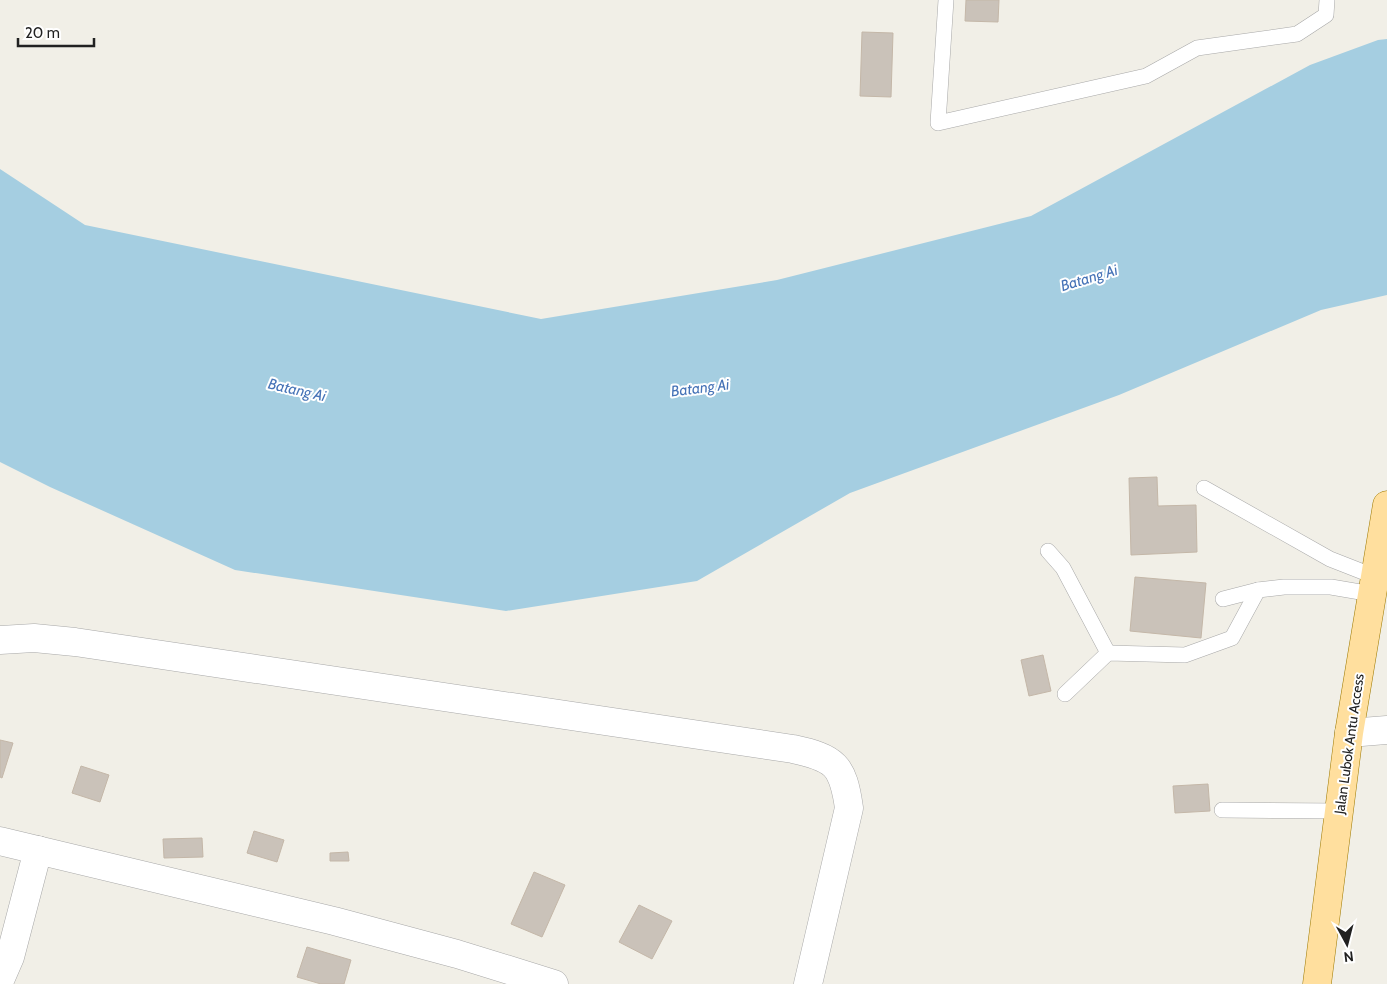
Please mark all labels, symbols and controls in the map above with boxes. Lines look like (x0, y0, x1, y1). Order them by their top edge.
scale bar (18, 15, 94, 47)
text: 20 m (25, 24, 60, 42)
water label: Batang Ai (1058, 261, 1120, 295)
water label: Batang Ai (266, 375, 328, 406)
water label: Batang Ai (670, 375, 731, 400)
street label: Jalan Lubok Antu Access (1330, 672, 1368, 816)
north arrow (1322, 919, 1372, 969)
text: N (1343, 947, 1355, 966)

